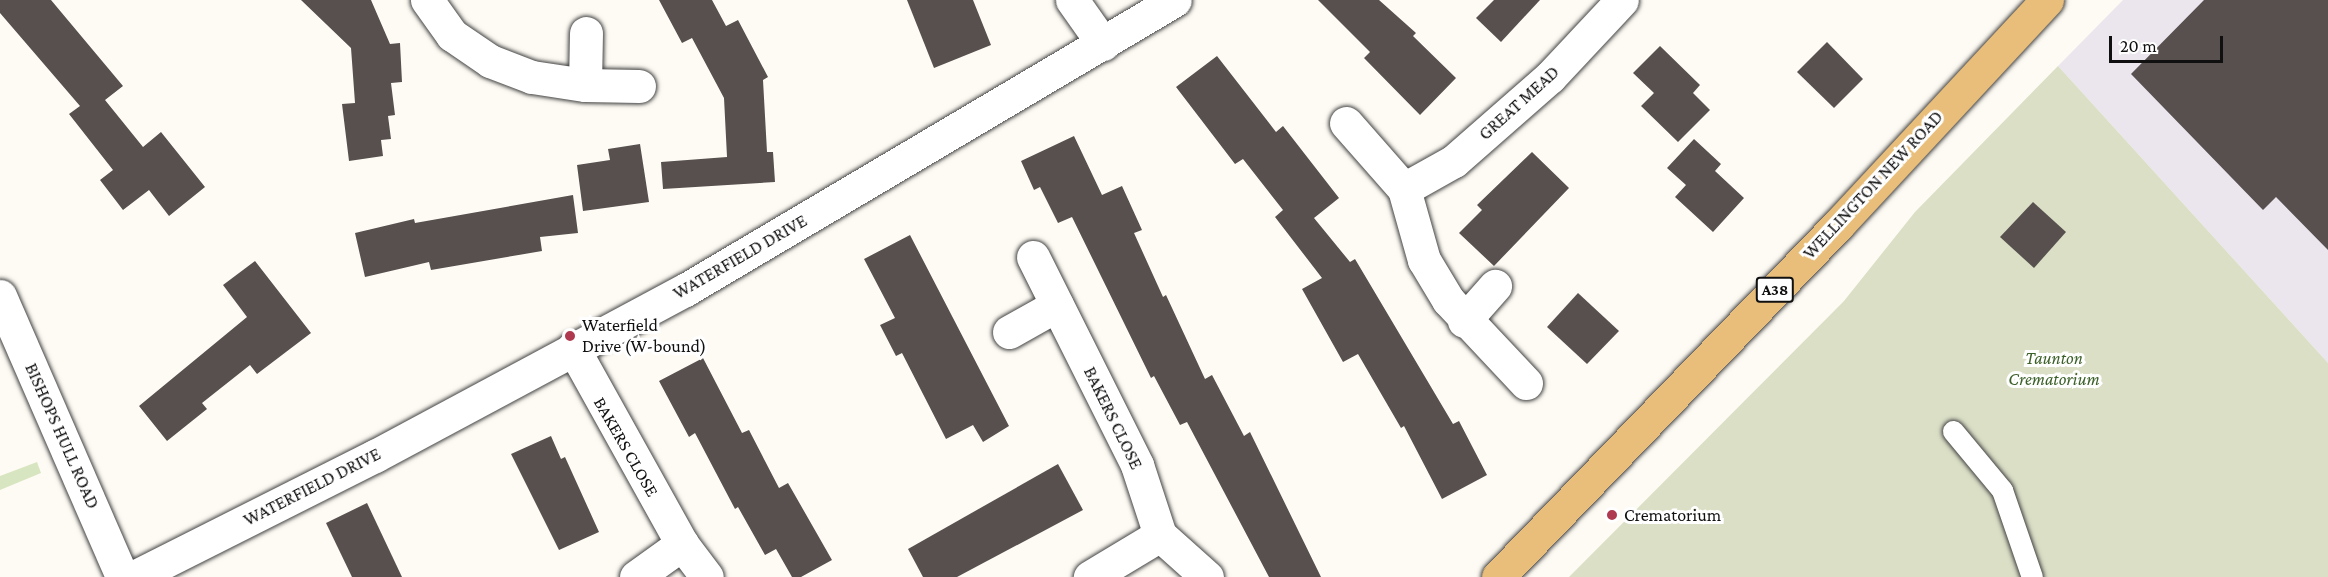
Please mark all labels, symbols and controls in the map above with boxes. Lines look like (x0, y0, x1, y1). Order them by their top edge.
scale bar (2112, 24, 2226, 62)
text: 20 m (2120, 36, 2157, 56)
street label: GREAT MEAD (1474, 61, 1564, 145)
street label: WELLINGTON NEW ROAD (1799, 106, 1947, 264)
street label: WATERFIELD DRIVE (669, 210, 811, 304)
road number: A38 (1756, 277, 1794, 303)
place label: Waterfield Drive (W-bound) (582, 315, 706, 358)
marker: Waterfield Drive (W-bound) (563, 329, 577, 343)
park label: Taunton Crematorium (2008, 348, 2100, 391)
street label: BISHOPS HULL ROAD (20, 360, 104, 512)
street label: BAKERS CLOSE (1079, 363, 1147, 473)
street label: BAKERS CLOSE (589, 393, 663, 501)
street label: WATERFIELD DRIVE (240, 443, 384, 531)
place label: Crematorium (1624, 504, 1721, 526)
marker: Crematorium (1605, 508, 1619, 522)

